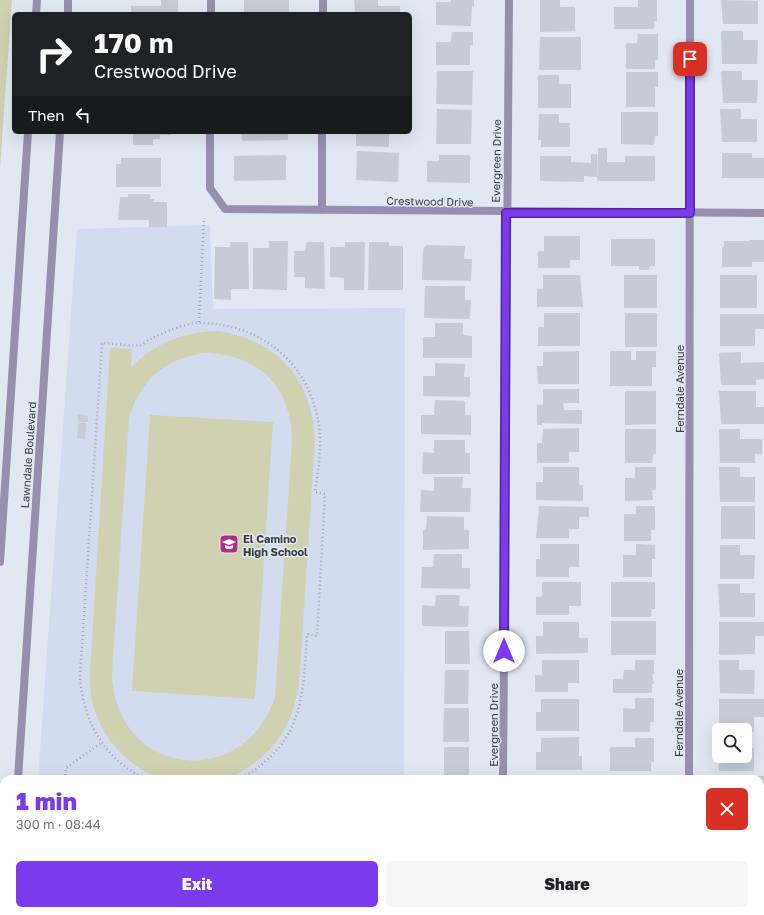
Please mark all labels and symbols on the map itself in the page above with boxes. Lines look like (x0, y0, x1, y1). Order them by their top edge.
pin (673, 42, 707, 76)
street label: Evergreen Drive (489, 119, 503, 203)
street label: Crestwood Drive (386, 194, 474, 208)
street label: Ferndale Avenue (673, 345, 686, 433)
street label: Lawndale Boulevard (18, 401, 38, 509)
place label: El Camino High School (243, 532, 308, 558)
school or university icon: El Camino High School (218, 533, 240, 555)
position arrow (483, 630, 525, 672)
street label: Ferndale Avenue (672, 669, 685, 757)
street label: Evergreen Drive (487, 683, 500, 767)

